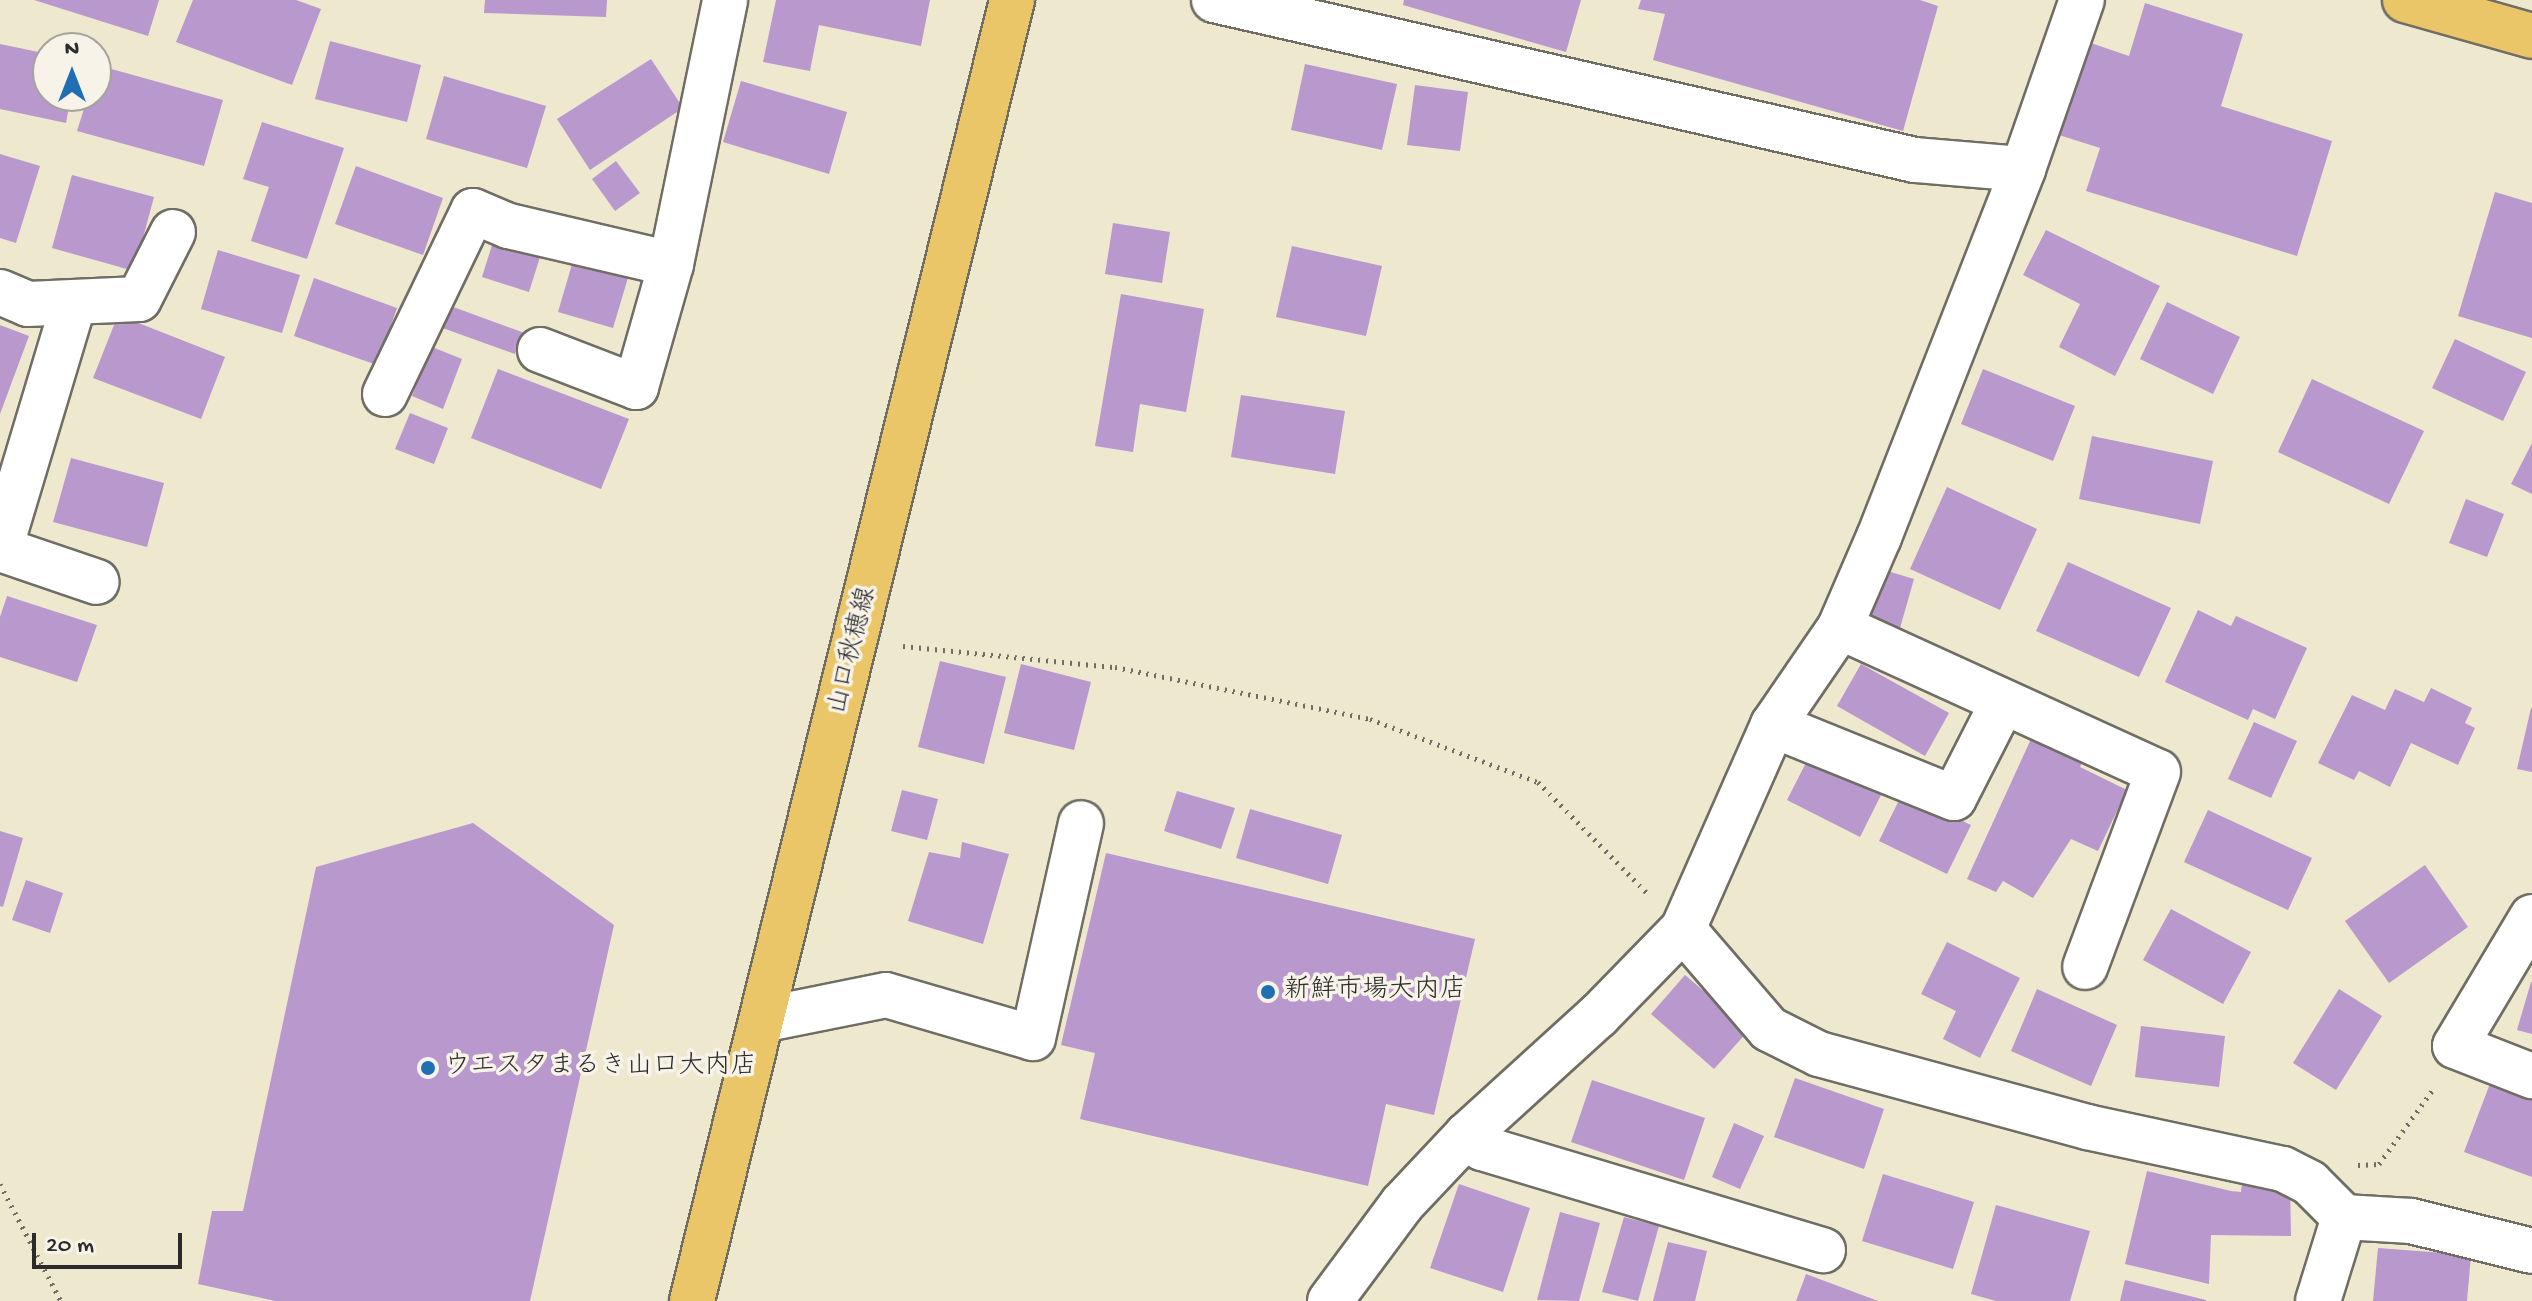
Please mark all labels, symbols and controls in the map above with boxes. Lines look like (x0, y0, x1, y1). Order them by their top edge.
north arrow (32, 32, 112, 112)
text: N (65, 37, 79, 63)
street label: 山口秋穂線 (823, 584, 885, 718)
place label: 新鮮市場大内店 (1284, 976, 1466, 1008)
marker: 新鮮市場大内店 (1259, 983, 1277, 1001)
place label: ウエスタまるき山口大内店 (444, 1052, 756, 1084)
marker: ウエスタまるき山口大内店 (419, 1059, 437, 1077)
scale bar (36, 1217, 186, 1267)
text: 20 m (46, 1232, 94, 1261)

